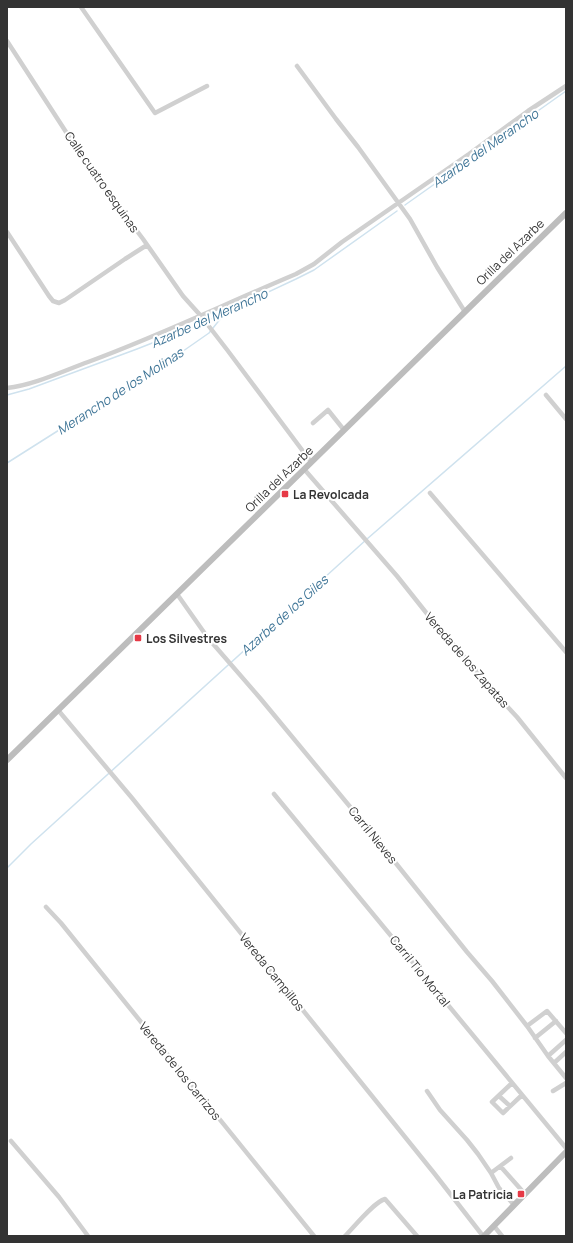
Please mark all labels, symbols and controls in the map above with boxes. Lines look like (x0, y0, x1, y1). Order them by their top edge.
water label: Azarbe del Merancho (428, 104, 543, 191)
street label: Calle cuatro esquinas (61, 128, 143, 236)
street label: Orilla del Azarbe (472, 215, 548, 289)
water label: Azarbe del Merancho (148, 284, 271, 352)
water label: Merancho de los Molinas (53, 343, 188, 439)
street label: Orilla del Azarbe (241, 442, 317, 516)
place label: La Revolcada (293, 486, 369, 503)
marker: La Revolcada (280, 489, 290, 499)
water label: Azarbe de los Giles (236, 570, 333, 659)
street label: Vereda de los Zapatas (421, 609, 513, 711)
place label: Los Silvestres (146, 630, 227, 647)
marker: Los Silvestres (133, 633, 143, 643)
street label: Carril Nieves (345, 803, 401, 867)
street label: Vereda Campillos (235, 930, 309, 1014)
street label: Carril Tio Mortal (386, 932, 454, 1010)
street label: Vereda de los Carrizos (135, 1018, 225, 1124)
place label: La Patricia (453, 1186, 513, 1203)
marker: La Patricia (516, 1189, 526, 1199)

